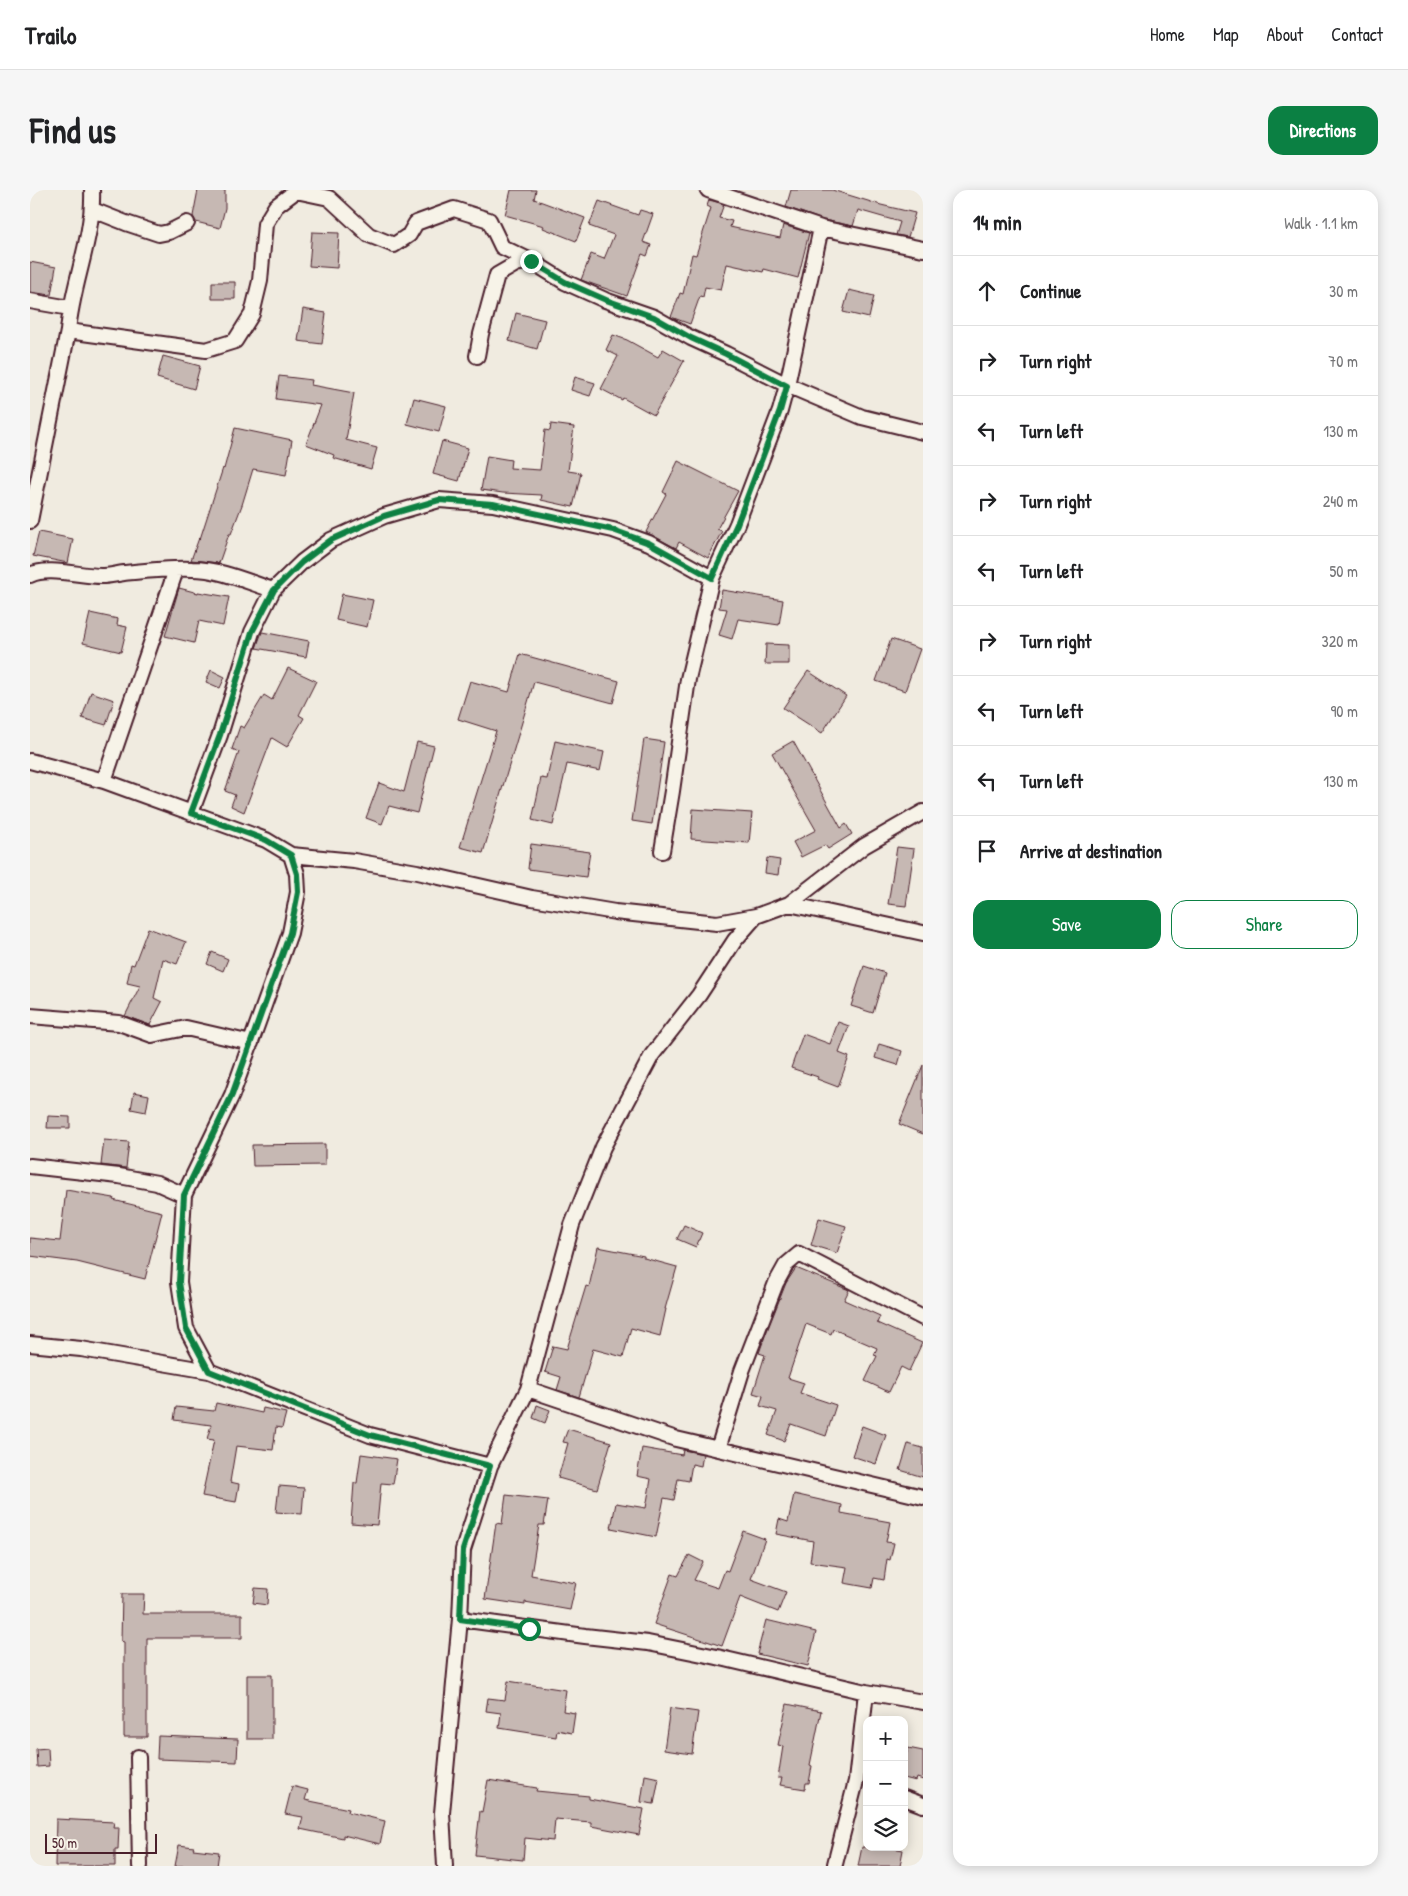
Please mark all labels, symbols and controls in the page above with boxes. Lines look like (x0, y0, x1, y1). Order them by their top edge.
text: Trailo (25, 19, 76, 51)
text: Home (1150, 22, 1185, 47)
text: Map (1213, 22, 1238, 47)
text: About (1266, 22, 1303, 47)
text: Contact (1331, 22, 1383, 47)
button: Directions (1268, 106, 1378, 155)
text: Find us (30, 107, 116, 154)
text: 14 min (973, 208, 1022, 237)
text: Walk · 1.1 km (1284, 212, 1358, 234)
route end (520, 250, 543, 273)
icon: ahead (973, 277, 1001, 305)
text: Continue (1020, 278, 1081, 304)
text: 30 m (1329, 280, 1358, 302)
icon: right (973, 347, 1001, 375)
text: Turn right (1020, 348, 1091, 374)
text: 70 m (1328, 350, 1358, 372)
icon: left (973, 417, 1001, 445)
text: Turn left (1020, 418, 1083, 444)
text: 130 m (1323, 420, 1358, 442)
icon: right (973, 487, 1001, 515)
text: Turn right (1020, 488, 1091, 514)
text: 240 m (1323, 490, 1358, 512)
icon: left (973, 557, 1001, 585)
text: Turn left (1020, 558, 1083, 584)
text: 50 m (1330, 560, 1358, 582)
icon: right (973, 627, 1001, 655)
text: Turn right (1020, 628, 1091, 654)
text: 320 m (1322, 630, 1358, 652)
icon: left (973, 697, 1001, 725)
text: Turn left (1020, 698, 1083, 724)
text: 90 m (1330, 700, 1358, 722)
icon: left (973, 767, 1001, 795)
text: Turn left (1020, 768, 1083, 794)
text: 130 m (1323, 770, 1358, 792)
icon: arrive (973, 837, 1001, 865)
text: Arrive at destination (1020, 838, 1162, 864)
button: Save (973, 900, 1161, 949)
button: Share (1171, 900, 1358, 949)
route start (518, 1618, 541, 1641)
map controls (863, 1716, 908, 1851)
button: + (863, 1716, 908, 1761)
button: − (863, 1761, 908, 1806)
button: layers (863, 1806, 908, 1851)
scale bar (45, 1831, 158, 1854)
text: 50 m (52, 1833, 77, 1852)

